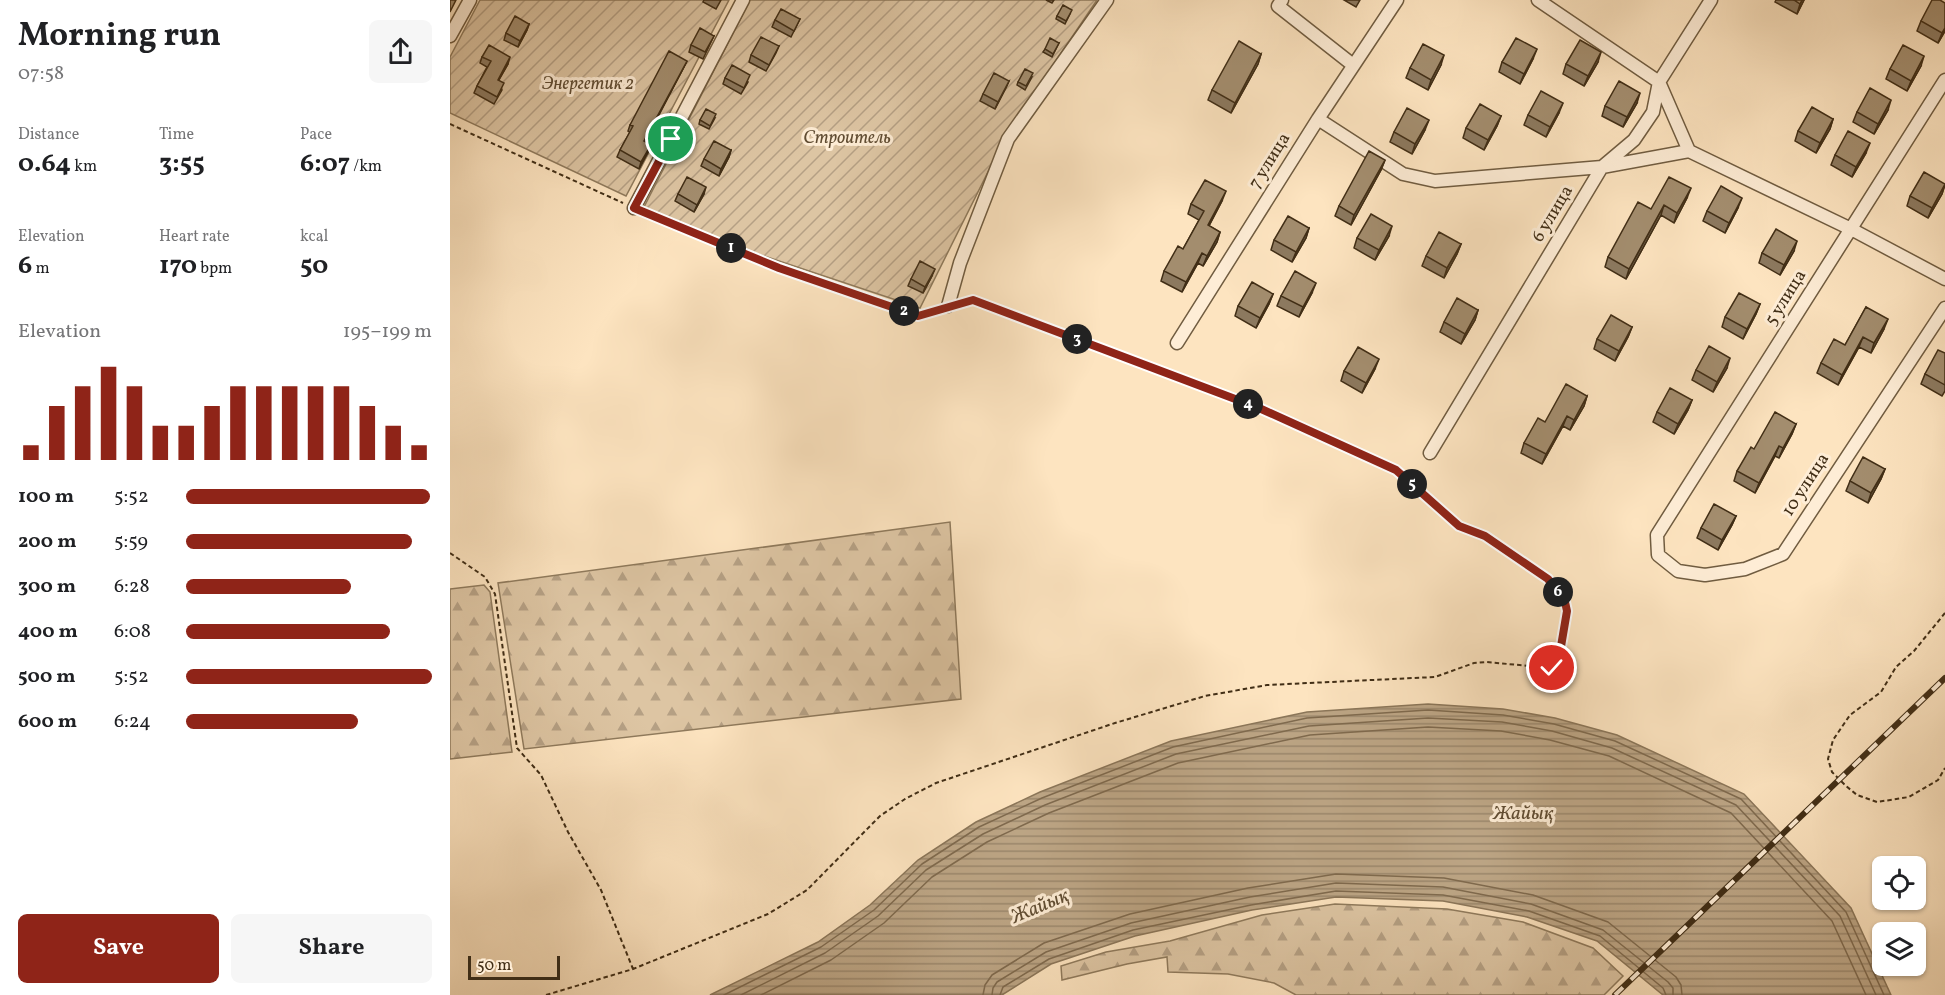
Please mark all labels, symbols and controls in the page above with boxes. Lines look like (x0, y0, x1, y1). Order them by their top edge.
text: Morning run (18, 14, 221, 60)
button: share (369, 20, 432, 83)
text: 07:58 (18, 60, 64, 88)
park label: Энергетик 2 (542, 72, 634, 97)
pin (645, 113, 696, 164)
icon: arrive (654, 122, 687, 155)
text: Distance (18, 124, 79, 146)
text: Time (159, 124, 194, 146)
text: Pace (300, 124, 332, 146)
park label: Строитель (803, 126, 891, 151)
street label: 7 улица (1243, 128, 1297, 194)
text: 0.64 (18, 146, 71, 182)
text: 3:55 (159, 146, 205, 182)
text: 6:07 (300, 146, 350, 182)
text: km (71, 156, 97, 178)
text: /km (350, 156, 382, 178)
street label: 6 улица (1526, 181, 1580, 247)
text: Elevation (18, 226, 85, 248)
text: Heart rate (159, 226, 230, 248)
text: kcal (300, 226, 328, 248)
pin: 1 (716, 233, 746, 263)
text: 1 (728, 237, 734, 259)
text: 6 (18, 248, 32, 284)
text: 170 (159, 248, 197, 284)
text: 50 (300, 248, 328, 284)
text: m (32, 258, 50, 280)
text: bpm (197, 258, 232, 280)
street label: 5 улица (1759, 265, 1813, 331)
pin: 2 (889, 296, 919, 326)
text: 2 (900, 300, 908, 322)
text: Elevation (18, 318, 101, 346)
text: 195–199 m (343, 318, 432, 346)
pin: 3 (1062, 324, 1092, 354)
text: 3 (1073, 328, 1081, 350)
pin: 4 (1233, 389, 1263, 419)
text: 4 (1243, 393, 1253, 415)
street label: 10 улица (1776, 448, 1836, 522)
pin: 5 (1397, 469, 1427, 499)
text: 5 (1408, 473, 1416, 495)
text: 100 m (18, 483, 74, 511)
text: 5:52 (114, 483, 149, 511)
text: 200 m (18, 528, 76, 556)
text: 5:59 (114, 528, 148, 556)
text: 300 m (18, 573, 76, 601)
text: 6:28 (114, 573, 150, 601)
pin: 6 (1543, 577, 1573, 607)
text: 6 (1554, 581, 1562, 603)
text: 400 m (18, 618, 78, 646)
text: 6:08 (114, 618, 151, 646)
pin (1526, 642, 1577, 693)
icon: check (1535, 651, 1568, 684)
text: 500 m (18, 663, 76, 691)
text: 5:52 (114, 663, 149, 691)
text: 600 m (18, 708, 77, 736)
text: 6:24 (114, 708, 151, 736)
water label: Жайық (1492, 800, 1554, 828)
map controls (1872, 856, 1926, 976)
button: locate (1872, 856, 1926, 910)
water label: Жайық (1006, 882, 1074, 932)
button: Save (18, 914, 219, 983)
button: Share (231, 914, 432, 983)
button: layers (1872, 922, 1926, 976)
scale bar (468, 953, 560, 980)
text: 50 m (477, 955, 511, 977)

